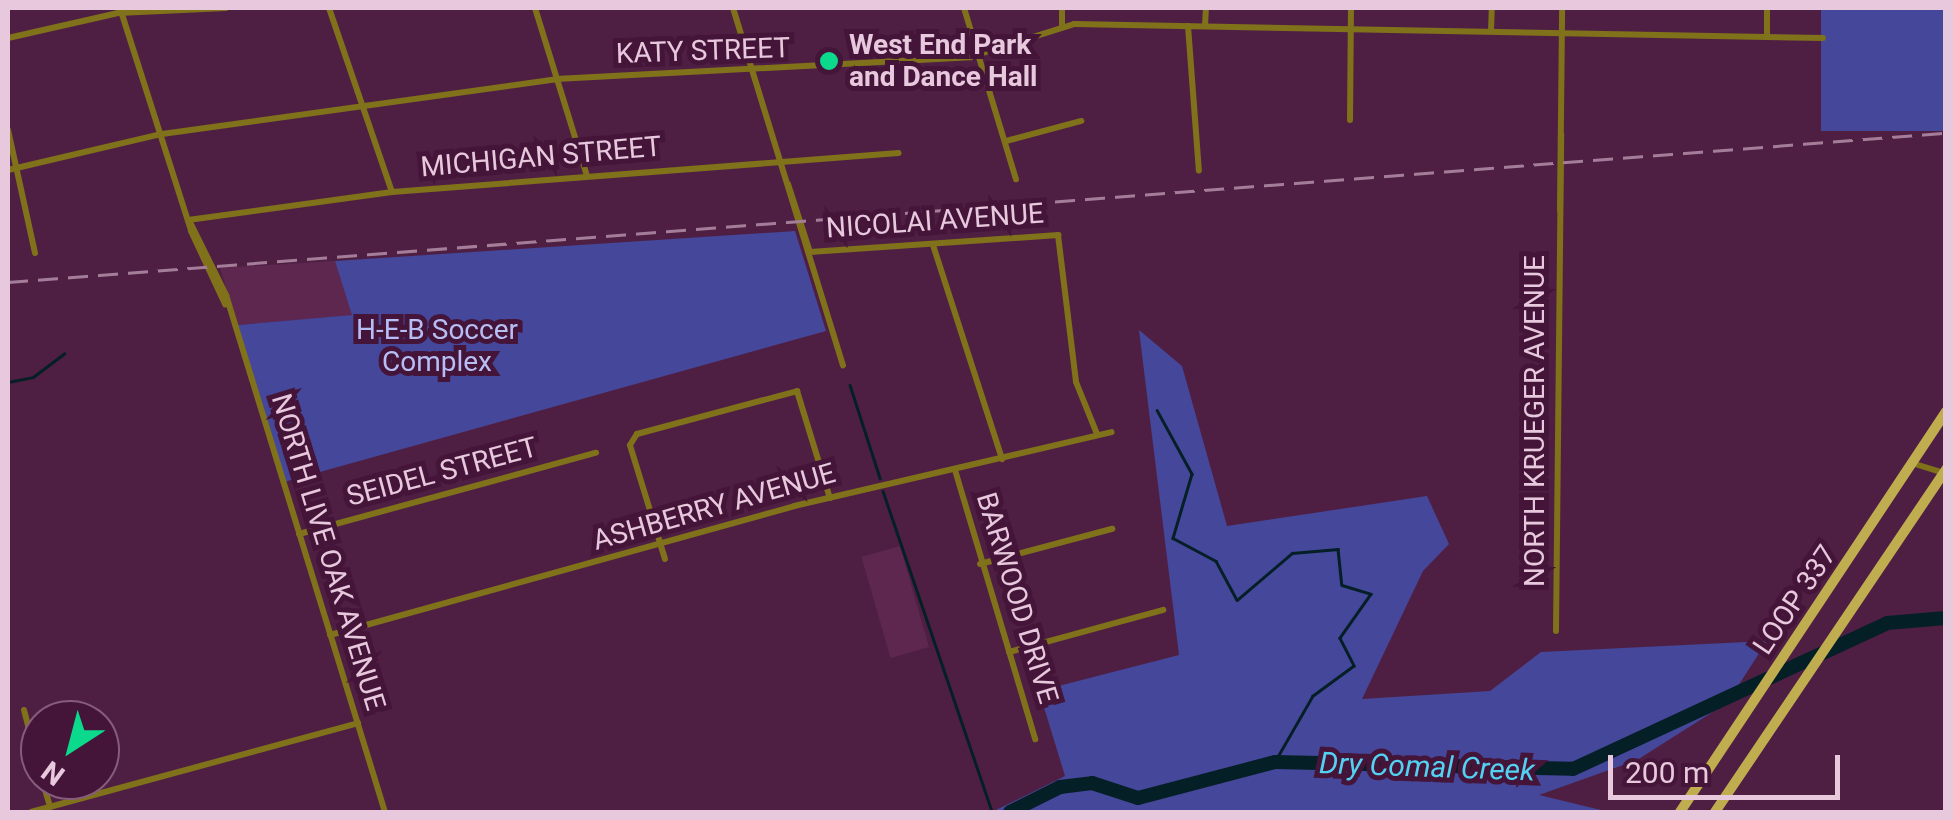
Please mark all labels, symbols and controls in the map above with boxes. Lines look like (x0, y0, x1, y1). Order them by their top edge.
place label: West End Park and Dance Hall (849, 28, 1038, 94)
street label: KATY STREET (615, 31, 791, 71)
marker: West End Park and Dance Hall (818, 50, 840, 72)
street label: MICHIGAN STREET (419, 130, 663, 184)
street label: NICOLAI AVENUE (825, 197, 1045, 245)
street label: NORTH KRUEGER AVENUE (1518, 255, 1552, 587)
park label: H-E-B Soccer Complex (356, 313, 518, 379)
street label: NORTH LIVE OAK AVENUE (264, 390, 392, 714)
street label: SEIDEL STREET (343, 430, 541, 514)
street label: ASHBERRY AVENUE (589, 456, 839, 558)
street label: BARWOOD DRIVE (969, 489, 1065, 707)
street label: LOOP 337 (1746, 539, 1844, 661)
north arrow (20, 700, 120, 800)
scale bar (1613, 735, 1846, 797)
water label: Dry Comal Creek (1319, 745, 1535, 789)
text: N (36, 754, 71, 792)
text: 200 m (1625, 755, 1709, 790)

